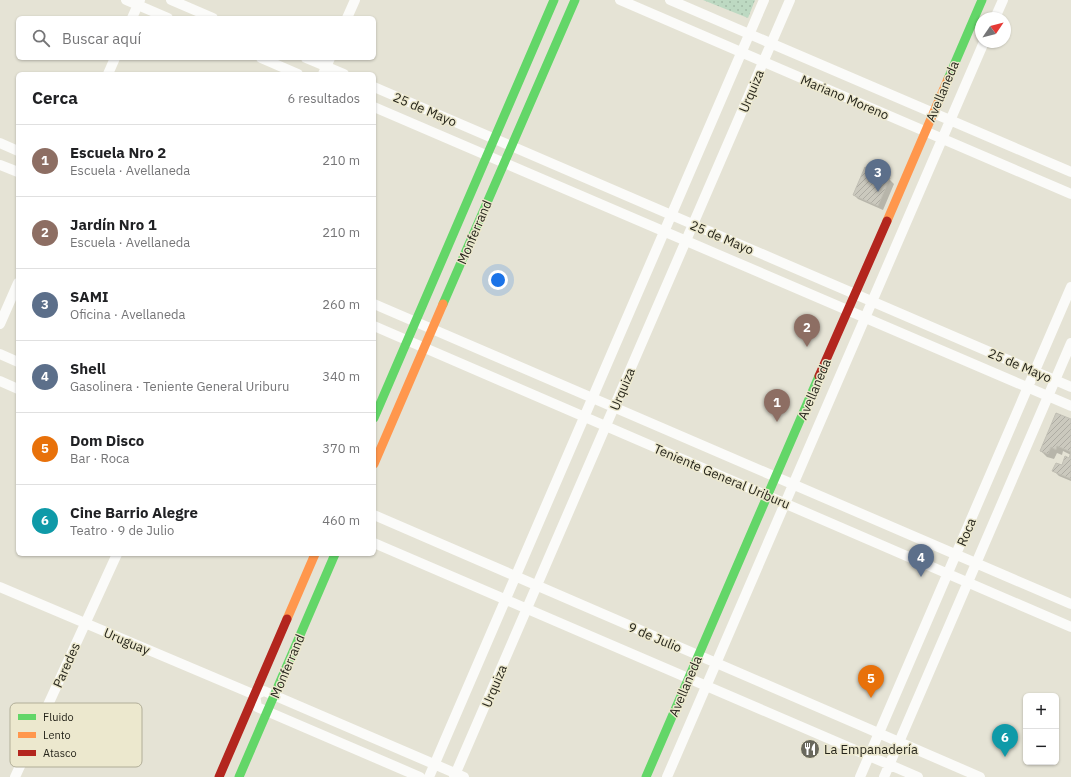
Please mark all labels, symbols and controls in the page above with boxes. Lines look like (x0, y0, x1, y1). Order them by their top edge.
north arrow (975, 12, 1011, 48)
search box (16, 16, 376, 60)
icon: search (30, 27, 52, 49)
text: Buscar aquí (62, 29, 141, 48)
street label: Avellaneda (922, 58, 963, 124)
street label: Urquiza (735, 67, 768, 115)
street label: Mariano Moreno (798, 71, 892, 124)
text: Cerca (32, 87, 78, 109)
street label: 25 de Mayo (390, 88, 459, 130)
text: 6 resultados (287, 90, 360, 107)
text: Escuela Nro 2 (70, 143, 166, 162)
text: 1 (41, 152, 49, 169)
text: 210 m (322, 152, 360, 169)
pin: 3 (865, 159, 891, 192)
text: Escuela · Avellaneda (70, 162, 190, 179)
street label: Monferrand (453, 198, 496, 267)
text: Jardín Nro 1 (70, 215, 157, 234)
street label: 25 de Mayo (687, 216, 756, 258)
text: 2 (41, 224, 49, 241)
text: 210 m (322, 224, 360, 241)
text: Escuela · Avellaneda (70, 234, 190, 251)
your location (488, 270, 508, 290)
text: SAMI (70, 287, 108, 306)
text: 3 (41, 296, 49, 313)
text: 260 m (322, 296, 360, 313)
text: Oficina · Avellaneda (70, 306, 186, 323)
pin: 2 (794, 314, 820, 347)
street label: 25 de Mayo (985, 344, 1054, 386)
street label: Avellaneda (794, 356, 835, 422)
text: Shell (70, 359, 106, 378)
street label: Urquiza (606, 365, 639, 413)
text: 4 (41, 368, 49, 385)
text: 340 m (322, 368, 360, 385)
text: Gasolinera · Teniente General Uriburu (70, 378, 289, 395)
pin: 1 (764, 389, 790, 422)
text: Dom Disco (70, 431, 144, 450)
text: 5 (41, 440, 49, 457)
text: 370 m (322, 440, 360, 457)
street label: Teniente General Uriburu (651, 440, 793, 513)
text: Bar · Roca (70, 450, 129, 467)
text: Cine Barrio Alegre (70, 503, 198, 522)
text: 6 (41, 512, 49, 529)
text: 460 m (322, 512, 360, 529)
street label: Roca (953, 516, 980, 549)
text: Teatro · 9 de Julio (70, 522, 174, 539)
pin: 4 (908, 544, 934, 577)
street label: 9 de Julio (625, 619, 684, 656)
street label: Uruguay (101, 624, 153, 659)
street label: Monferrand (266, 632, 309, 701)
street label: Paredes (49, 640, 84, 690)
street label: Avellaneda (665, 653, 706, 719)
street label: Urquiza (478, 662, 511, 710)
pin: 5 (858, 665, 884, 698)
map controls (1023, 693, 1059, 765)
button: + (1023, 693, 1059, 729)
legend (10, 703, 142, 767)
text: Fluido (43, 710, 74, 724)
pin: 6 (992, 724, 1018, 757)
text: Lento (43, 728, 71, 742)
button: − (1023, 729, 1059, 765)
restaurant icon: La Empanadería (799, 738, 821, 760)
place label: La Empanadería (824, 741, 918, 758)
text: Atasco (43, 746, 77, 760)

